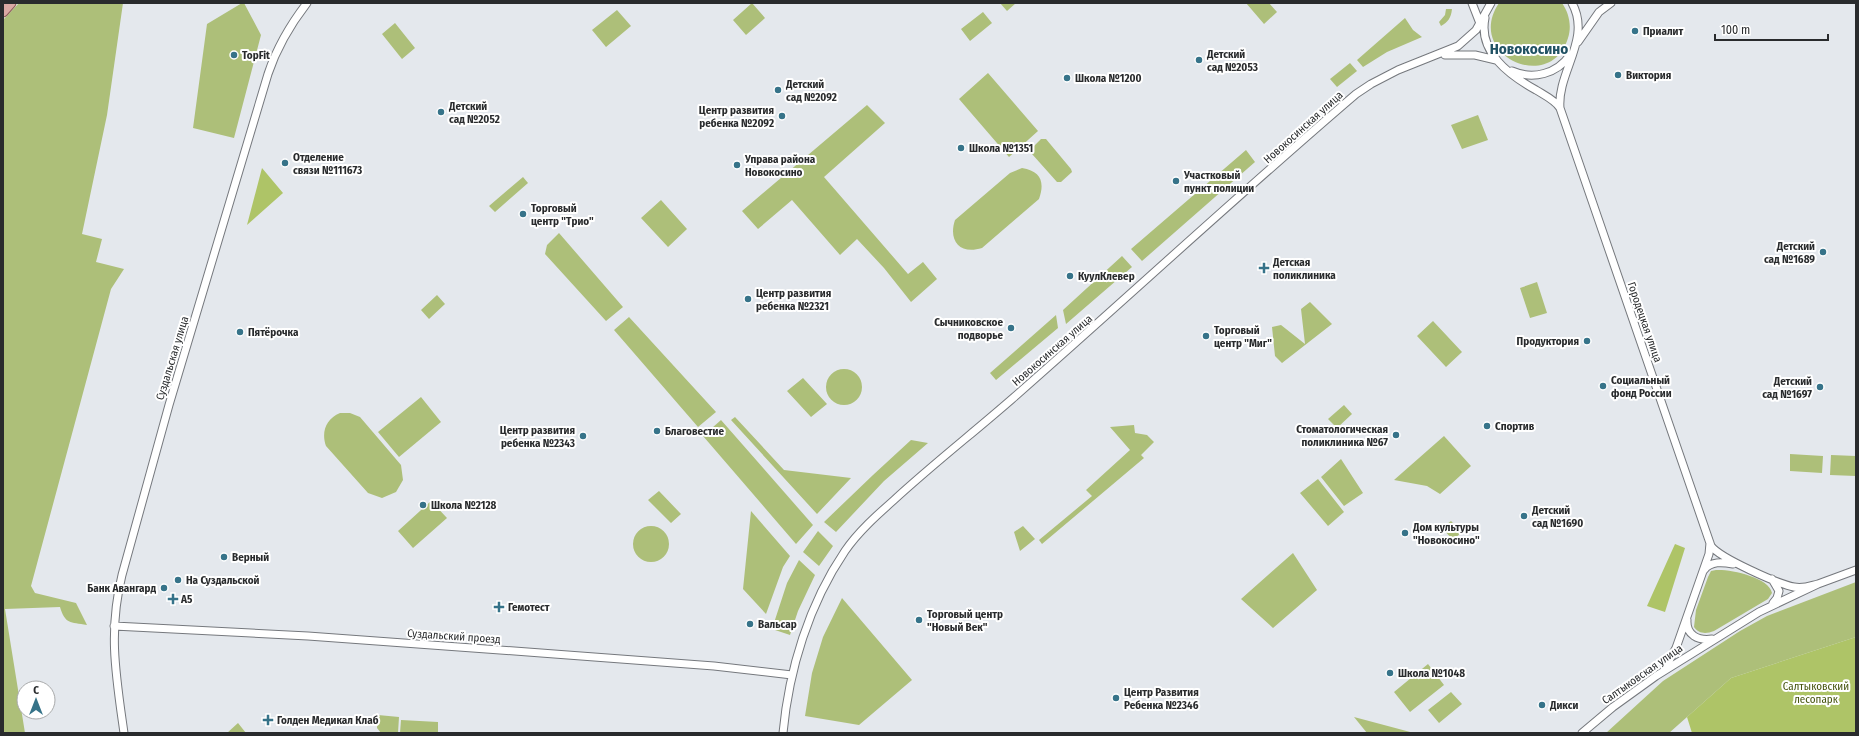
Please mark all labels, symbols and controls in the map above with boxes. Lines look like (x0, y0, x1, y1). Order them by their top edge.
scale bar (1715, 16, 1828, 42)
text: 100 m (1721, 23, 1750, 37)
place label: Приалит (1643, 25, 1683, 38)
marker: Приалит (1630, 26, 1640, 36)
district label: Новокосино (1490, 40, 1568, 58)
place label: Детский сад №2053 (1206, 48, 1258, 74)
place label: TopFit (242, 49, 270, 62)
marker: TopFit (229, 50, 239, 60)
marker: Детский сад №2053 (1194, 55, 1204, 65)
place label: Виктория (1626, 69, 1671, 82)
marker: Виктория (1613, 70, 1623, 80)
place label: Школа №1200 (1075, 72, 1142, 85)
marker: Школа №1200 (1062, 73, 1072, 83)
place label: Детский сад №2092 (785, 78, 837, 104)
marker: Детский сад №2092 (773, 85, 783, 95)
street label: Новокосинская улица (1261, 88, 1345, 166)
place label: Детский сад №2052 (448, 100, 500, 126)
place label: Центр развития ребенка №2092 (699, 104, 774, 130)
marker: Детский сад №2052 (436, 107, 446, 117)
marker: Центр развития ребенка №2092 (777, 111, 787, 121)
place label: Школа №1351 (969, 142, 1033, 155)
marker: Школа №1351 (956, 143, 966, 153)
place label: Отделение связи №111673 (293, 151, 362, 177)
place label: Управа района Новокосино (744, 153, 816, 179)
marker: Отделение связи №111673 (280, 158, 290, 168)
marker: Управа района Новокосино (732, 160, 742, 170)
place label: Участковый пункт полиции (1183, 169, 1254, 195)
marker: Участковый пункт полиции (1171, 176, 1181, 186)
place label: Торговый центр "Трио" (531, 202, 594, 228)
marker: Торговый центр "Трио" (518, 209, 528, 219)
place label: Детский сад №1689 (1764, 240, 1815, 266)
marker: Детский сад №1689 (1818, 247, 1828, 257)
place label: Детская поликлиника (1272, 256, 1336, 282)
marker: Детская поликлиника (1258, 262, 1270, 274)
place label: КуулКлевер (1078, 270, 1135, 283)
marker: КуулКлевер (1065, 271, 1075, 281)
street label: Городецкая улица (1625, 280, 1664, 364)
place label: Центр развития ребенка №2321 (756, 287, 831, 313)
marker: Центр развития ребенка №2321 (743, 294, 753, 304)
street label: Новокосинская улица (1010, 312, 1095, 389)
street label: Суздальская улица (154, 315, 191, 402)
place label: Сычниковское подворье (934, 316, 1003, 342)
marker: Сычниковское подворье (1006, 323, 1016, 333)
place label: Торговый центр "Миг" (1214, 324, 1272, 350)
place label: Пятёрочка (248, 326, 299, 339)
marker: Пятёрочка (235, 327, 245, 337)
marker: Торговый центр "Миг" (1201, 331, 1211, 341)
place label: Продуктория (1517, 335, 1579, 348)
marker: Продуктория (1582, 336, 1592, 346)
place label: Социальный фонд России (1611, 374, 1672, 400)
place label: Детский сад №1697 (1762, 375, 1812, 401)
marker: Социальный фонд России (1598, 381, 1608, 391)
marker: Детский сад №1697 (1815, 382, 1825, 392)
place label: Спортив (1495, 420, 1535, 433)
marker: Спортив (1482, 421, 1492, 431)
place label: Стоматологическая поликлиника №67 (1296, 423, 1388, 449)
place label: Центр развития ребенка №2343 (500, 424, 575, 450)
place label: Благовестие (665, 425, 724, 438)
marker: Благовестие (652, 426, 662, 436)
marker: Стоматологическая поликлиника №67 (1391, 430, 1401, 440)
marker: Центр развития ребенка №2343 (578, 431, 588, 441)
place label: Школа №2128 (431, 499, 496, 512)
marker: Школа №2128 (418, 500, 428, 510)
place label: Детский сад №1690 (1531, 504, 1583, 530)
marker: Детский сад №1690 (1519, 511, 1529, 521)
place label: Дом культуры "Новокосино" (1412, 521, 1480, 547)
marker: Дом культуры "Новокосино" (1400, 528, 1410, 538)
place label: Верный (232, 551, 269, 564)
marker: Верный (219, 552, 229, 562)
place label: На Суздальской (186, 574, 260, 587)
marker: На Суздальской (173, 575, 183, 585)
place label: Банк Авангард (87, 582, 156, 595)
marker: Банк Авангард (159, 583, 169, 593)
place label: А5 (180, 593, 193, 606)
marker: А5 (168, 594, 178, 604)
marker: Гемотест (493, 601, 505, 613)
place label: Гемотест (508, 601, 550, 614)
place label: Торговый центр "Новый Век" (927, 608, 1003, 634)
marker: Торговый центр "Новый Век" (914, 615, 924, 625)
place label: Вальсар (758, 618, 797, 631)
marker: Вальсар (745, 619, 755, 629)
street label: Суздальский проезд (407, 627, 502, 646)
street label: Салтыковская улица (1600, 642, 1685, 707)
place label: Школа №1048 (1398, 667, 1465, 680)
marker: Школа №1048 (1385, 668, 1395, 678)
north arrow (16, 680, 56, 720)
park label: Салтыковский лесопарк (1783, 680, 1849, 706)
text: С (33, 684, 39, 697)
place label: Центр Развития Ребенка №2346 (1124, 686, 1199, 712)
marker: Центр Развития Ребенка №2346 (1111, 693, 1121, 703)
place label: Дикси (1549, 699, 1578, 712)
marker: Дикси (1537, 700, 1547, 710)
marker: Голден Медикал Клаб (262, 714, 274, 726)
place label: Голден Медикал Клаб (277, 714, 379, 727)

